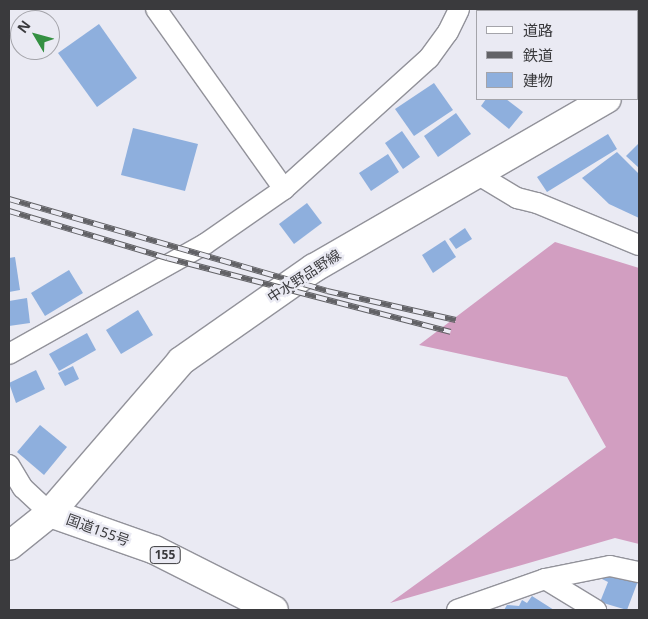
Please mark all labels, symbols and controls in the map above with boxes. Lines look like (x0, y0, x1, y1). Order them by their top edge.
north arrow (10, 10, 60, 60)
legend (476, 10, 638, 100)
text: N (12, 16, 34, 37)
text: 道路 (523, 20, 553, 40)
text: 鉄道 (523, 45, 553, 65)
text: 建物 (523, 70, 553, 90)
street label: 中水野品野線 (264, 246, 344, 306)
street label: 国道155号 (64, 511, 132, 549)
road number: 155 (149, 546, 181, 564)

